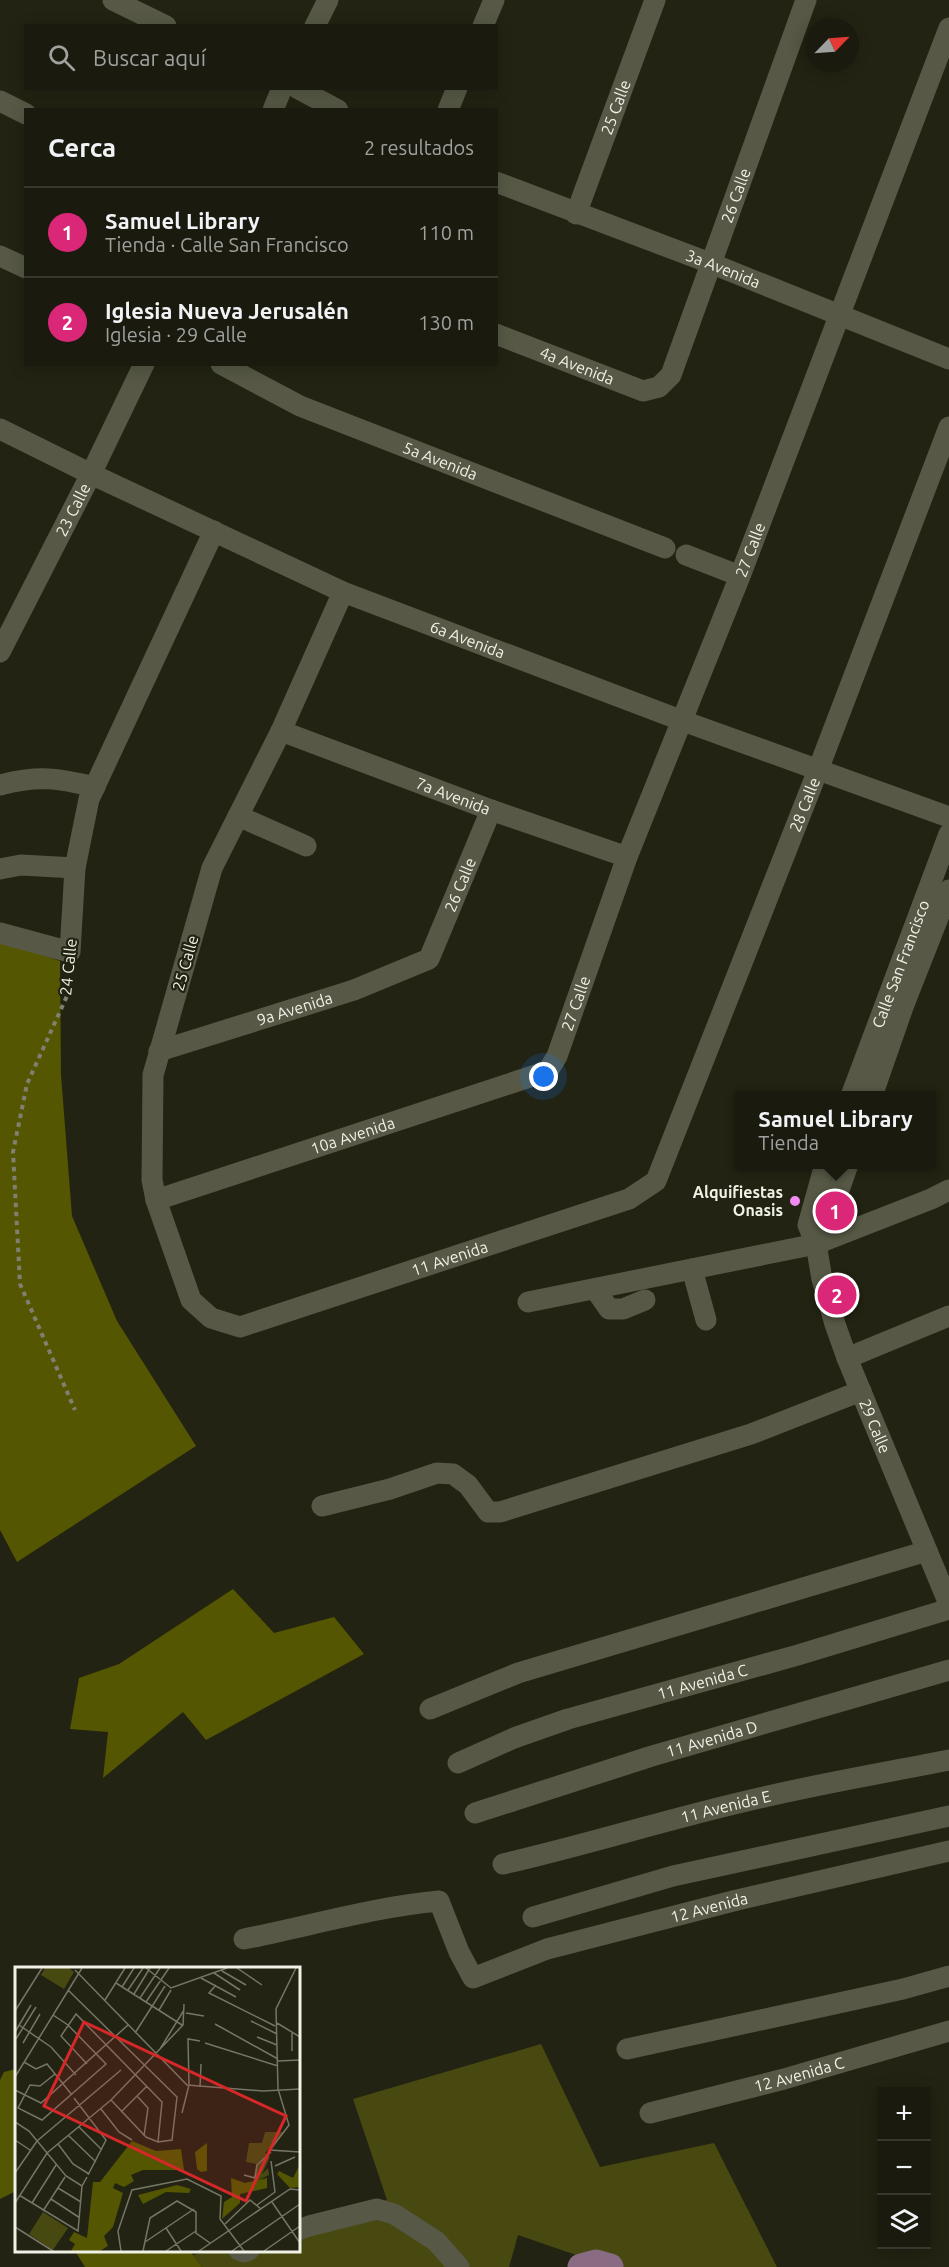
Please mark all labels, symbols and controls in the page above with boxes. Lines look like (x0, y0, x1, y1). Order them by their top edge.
north arrow (805, 18, 859, 72)
search box (24, 24, 498, 90)
icon: search (45, 41, 78, 74)
text: Buscar aquí (93, 45, 206, 70)
street label: 25 Calle (597, 77, 634, 137)
text: Cerca (48, 133, 116, 162)
text: 2 resultados (364, 136, 474, 159)
street label: 26 Calle (718, 166, 754, 225)
text: Samuel Library (105, 208, 260, 233)
text: 1 (62, 221, 73, 244)
text: 110 m (418, 221, 474, 244)
text: Tienda · Calle San Francisco (105, 233, 349, 256)
street label: 3a Avenida (683, 246, 763, 291)
text: Iglesia Nueva Jerusalén (105, 298, 349, 323)
text: 2 (62, 311, 73, 334)
text: 130 m (418, 311, 474, 334)
text: Iglesia · 29 Calle (105, 323, 247, 346)
street label: 4a Avenida (537, 343, 617, 388)
street label: 5a Avenida (400, 438, 480, 483)
street label: 23 Calle (52, 480, 94, 539)
street label: 27 Calle (731, 520, 769, 580)
street label: 6a Avenida (428, 617, 507, 662)
street label: 7a Avenida (413, 774, 493, 818)
street label: 28 Calle (786, 775, 823, 834)
street label: 26 Calle (441, 855, 479, 914)
street label: Calle San Francisco (868, 898, 932, 1030)
street label: 25 Calle (168, 933, 202, 993)
street label: 24 Calle (56, 938, 80, 996)
street label: 27 Calle (558, 973, 593, 1033)
street label: 9a Avenida (254, 988, 335, 1029)
your location (529, 1062, 558, 1091)
popup (735, 1091, 936, 1169)
text: Samuel Library (758, 1106, 913, 1131)
street label: 10a Avenida (308, 1113, 397, 1158)
text: Tienda (758, 1131, 819, 1154)
place label: Alquifiestas Onasis (693, 1183, 783, 1219)
pin: 1 (816, 1188, 854, 1234)
marker: Alquifiestas Onasis (788, 1194, 802, 1208)
street label: 11 Avenida (409, 1237, 490, 1279)
pin: 2 (818, 1272, 856, 1318)
street label: 29 Calle (856, 1396, 894, 1456)
street label: 11 Avenida C (655, 1660, 750, 1703)
street label: 11 Avenida D (664, 1717, 759, 1760)
street label: 11 Avenida E (679, 1787, 772, 1826)
street label: 12 Avenida (669, 1889, 750, 1926)
inset map (15, 1967, 300, 2252)
street label: 12 Avenida C (752, 2053, 846, 2095)
map controls (877, 2087, 931, 2249)
button: + (877, 2087, 931, 2141)
button: − (877, 2141, 931, 2195)
button: layers (877, 2195, 931, 2249)

